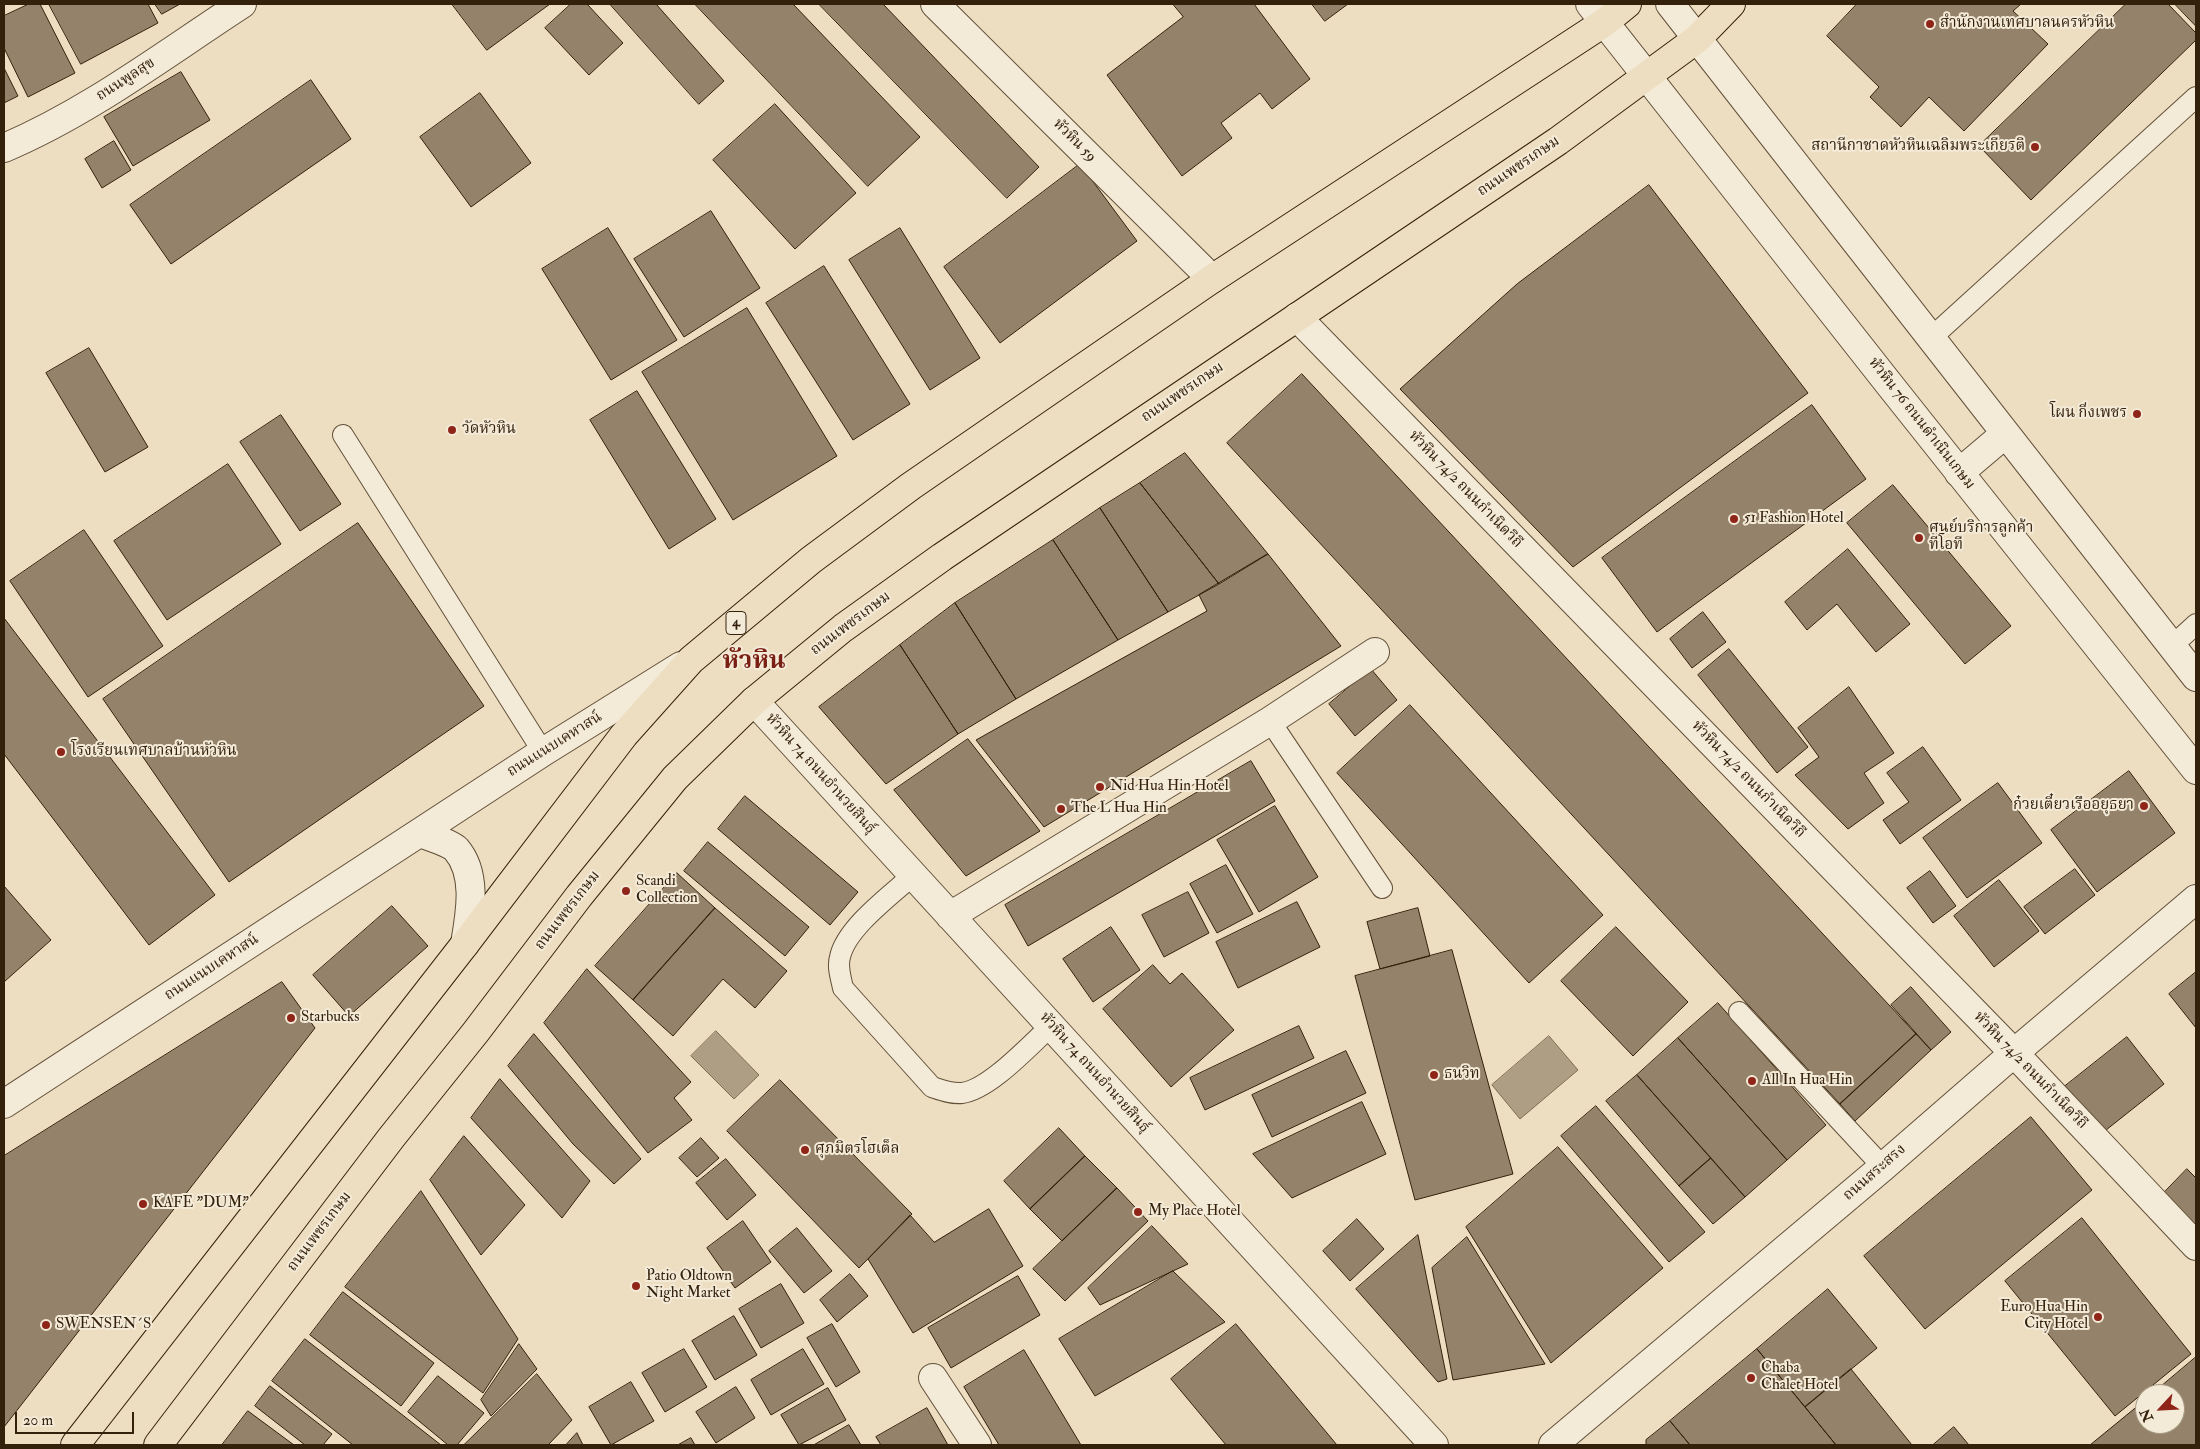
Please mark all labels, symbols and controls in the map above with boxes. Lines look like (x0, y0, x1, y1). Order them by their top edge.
place label: สำนักงานเทศบาลนครหัวหิน (1940, 15, 2114, 33)
marker: สำนักงานเทศบาลนครหัวหิน (1924, 18, 1936, 30)
street label: ถนนพูลสุข (93, 54, 159, 106)
street label: หัวหิน 59 (1049, 116, 1099, 166)
street label: ถนนเพชรเกษม (1474, 133, 1564, 201)
place label: สถานีกาชาดหัวหินเฉลิมพระเกียรติ (1811, 138, 2025, 156)
marker: สถานีกาชาดหัวหินเฉลิมพระเกียรติ (2029, 141, 2041, 153)
street label: หัวหิน 76 ถนนดำเนินเกษม (1864, 354, 1978, 494)
street label: ถนนเพชรเกษม (1138, 359, 1228, 427)
place label: โผน กิ่งเพชร (2050, 405, 2127, 423)
marker: โผน กิ่งเพชร (2131, 408, 2143, 420)
place label: วัดหัวหิน (462, 421, 516, 439)
marker: วัดหัวหิน (446, 424, 458, 436)
street label: หัวหิน 74/2 ถนนกำเนิดวิถี (1404, 428, 1526, 552)
place label: 51 Fashion Hotel (1744, 510, 1844, 528)
marker: 51 Fashion Hotel (1728, 513, 1740, 525)
place label: ศูนย์บริการลูกค้า ทีโอที (1929, 520, 2033, 555)
marker: ศูนย์บริการลูกค้า ทีโอที (1913, 532, 1925, 544)
street label: ถนนเพชรเกษม (807, 588, 895, 660)
road number: 4 (726, 612, 746, 634)
district label: หัวหิน (723, 648, 785, 678)
street label: ถนนแนบเคหาสน์ (504, 709, 606, 781)
street label: หัวหิน 74 ถนนอำนวยสินธุ์ (761, 710, 879, 838)
street label: หัวหิน 74/2 ถนนกำเนิดวิถี (1687, 718, 1809, 842)
place label: โรงเรียนเทศบาลบ้านหัวหิน (71, 743, 237, 761)
marker: โรงเรียนเทศบาลบ้านหัวหิน (55, 746, 67, 758)
place label: Nid Hua Hin Hotel (1110, 778, 1228, 796)
marker: Nid Hua Hin Hotel (1094, 781, 1106, 793)
place label: ก๋วยเตี๋ยวเรืออยุธยา (2013, 797, 2134, 815)
place label: The L Hua Hin (1071, 800, 1167, 818)
marker: ก๋วยเตี๋ยวเรืออยุธยา (2138, 800, 2150, 812)
marker: The L Hua Hin (1055, 803, 1067, 815)
street label: ถนนเพชรเกษม (532, 868, 604, 954)
place label: Scandi Collection (636, 873, 698, 908)
marker: Scandi Collection (620, 885, 632, 897)
street label: ถนนแนบเคหาสน์ (162, 931, 262, 1005)
place label: Starbucks (301, 1009, 359, 1027)
street label: หัวหิน 74 ถนนอำนวยสินธุ์ (1035, 1009, 1153, 1137)
street label: หัวหิน 74/2 ถนนกำเนิดวิถี (1969, 1009, 2091, 1133)
marker: Starbucks (285, 1012, 297, 1024)
place label: ธนวิท (1444, 1066, 1479, 1084)
marker: ธนวิท (1428, 1069, 1440, 1081)
place label: All In Hua Hin (1762, 1072, 1853, 1090)
marker: All In Hua Hin (1746, 1075, 1758, 1087)
place label: ศุภมิตรโฮเต็ล (815, 1141, 899, 1159)
street label: ถนนสระสรง (1840, 1141, 1910, 1205)
marker: ศุภมิตรโฮเต็ล (799, 1144, 811, 1156)
street label: ถนนเพชรเกษม (284, 1188, 356, 1276)
place label: KAFE "DUM" (153, 1195, 249, 1213)
marker: KAFE "DUM" (137, 1198, 149, 1210)
place label: My Place Hotel (1148, 1203, 1241, 1221)
marker: My Place Hotel (1132, 1206, 1144, 1218)
place label: Patio Oldtown Night Market (646, 1268, 732, 1303)
marker: Patio Oldtown Night Market (630, 1280, 642, 1292)
place label: Euro Hua Hin City Hotel (2000, 1299, 2088, 1334)
marker: Euro Hua Hin City Hotel (2092, 1311, 2104, 1323)
place label: SWENSEN´S (56, 1316, 151, 1334)
marker: SWENSEN´S (40, 1319, 52, 1331)
place label: Chaba Chalet Hotel (1761, 1360, 1838, 1395)
marker: Chaba Chalet Hotel (1745, 1372, 1757, 1384)
north arrow (2135, 1384, 2185, 1434)
scale bar (18, 1402, 136, 1434)
text: N (2137, 1406, 2157, 1424)
text: 20 m (23, 1411, 53, 1430)

